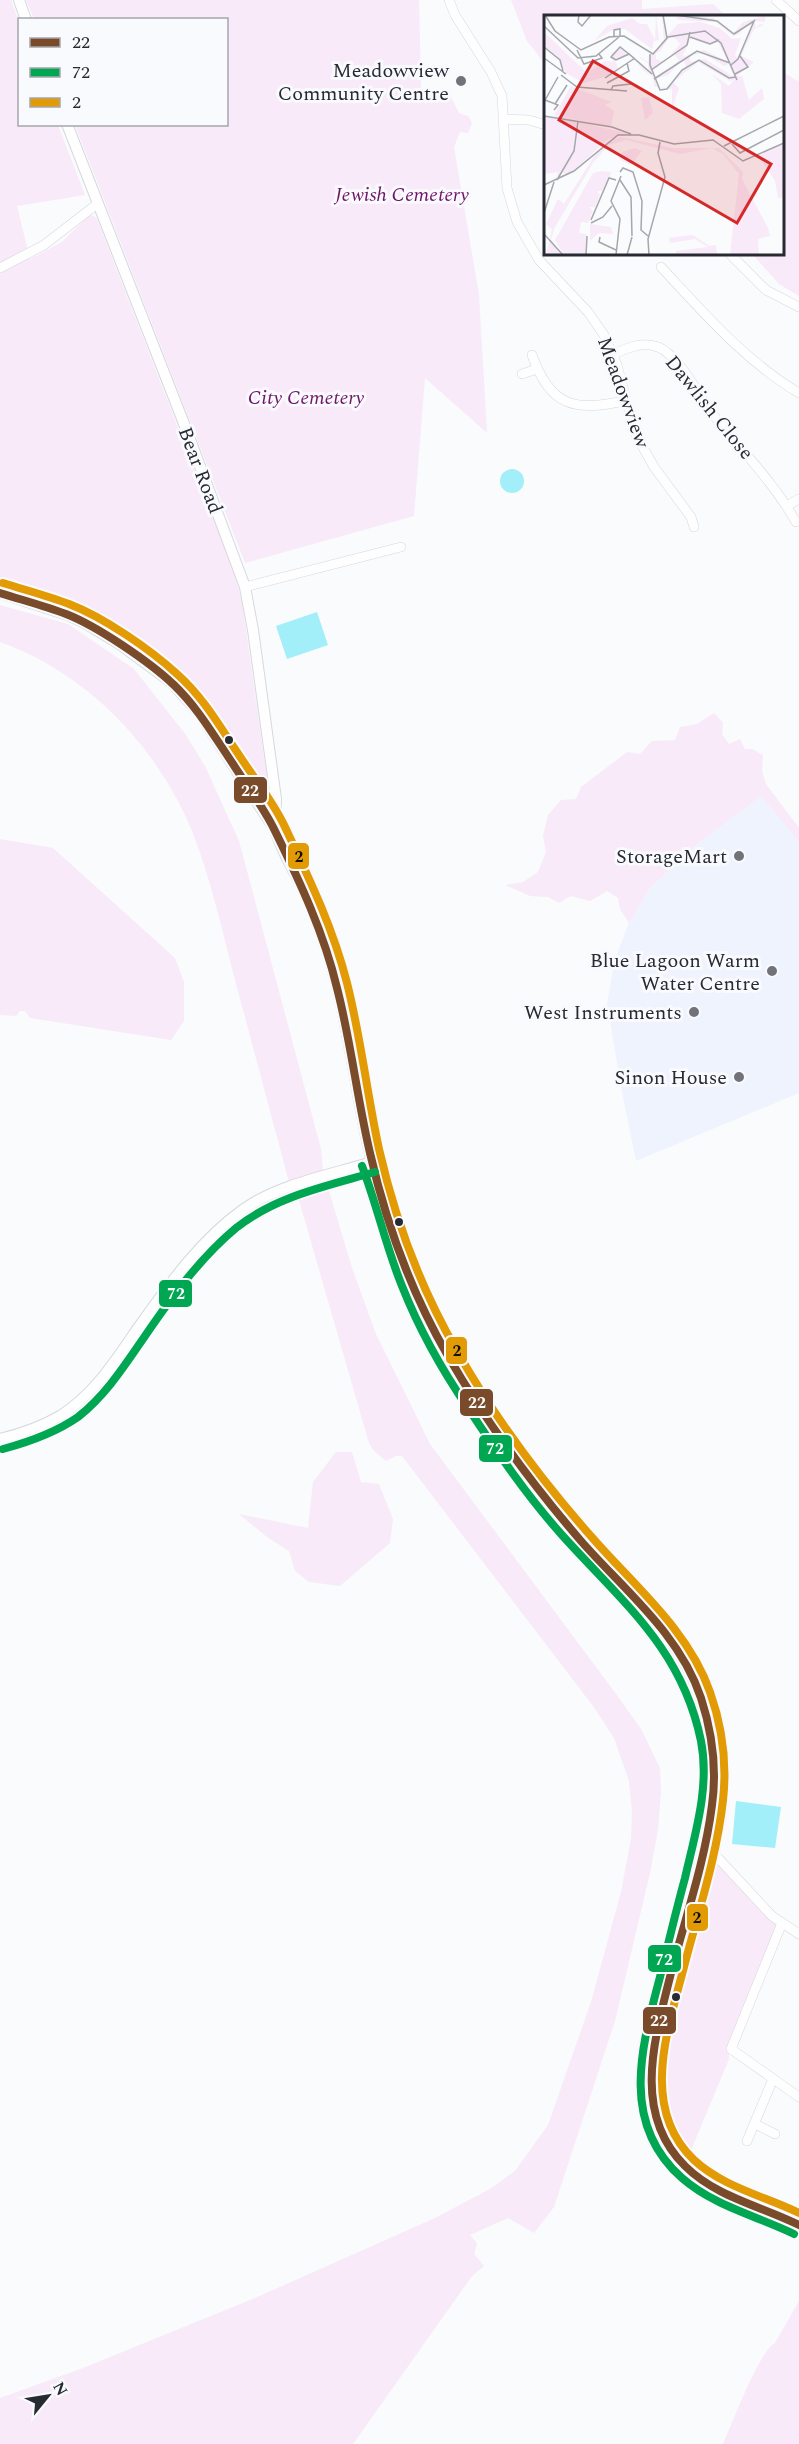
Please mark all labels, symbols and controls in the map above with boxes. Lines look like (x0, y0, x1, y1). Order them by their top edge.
inset map (544, 15, 784, 255)
legend (18, 18, 228, 126)
text: 22 (72, 29, 90, 56)
place label: Meadowview Community Centre (278, 56, 450, 109)
text: 72 (72, 59, 90, 86)
marker: Meadowview Community Centre (454, 74, 468, 88)
text: 2 (72, 89, 81, 116)
park label: Jewish Cemetery (333, 180, 469, 210)
street label: Meadowview (589, 333, 657, 453)
street label: Dawlish Close (658, 349, 761, 467)
park label: City Cemetery (248, 383, 364, 413)
street label: Bear Road (170, 423, 230, 518)
unlabelled marker (223, 734, 235, 746)
line badge: 22 (233, 776, 268, 804)
text: 22 (241, 779, 259, 803)
line badge: 2 (287, 842, 310, 870)
place label: StorageMart (616, 842, 727, 872)
text: 2 (295, 845, 304, 869)
marker: StorageMart (732, 849, 746, 863)
place label: Blue Lagoon Warm Water Centre (590, 946, 760, 999)
marker: Blue Lagoon Warm Water Centre (765, 964, 779, 978)
place label: West Instruments (524, 998, 682, 1028)
marker: West Instruments (687, 1005, 701, 1019)
place label: Sinon House (615, 1063, 727, 1093)
marker: Sinon House (732, 1070, 746, 1084)
unlabelled marker (393, 1216, 405, 1228)
line badge: 72 (158, 1279, 193, 1308)
text: 72 (167, 1282, 185, 1306)
line badge: 2 (445, 1336, 468, 1365)
text: 2 (453, 1339, 462, 1363)
line badge: 22 (459, 1388, 494, 1417)
text: 22 (468, 1391, 486, 1415)
line badge: 72 (478, 1434, 513, 1463)
text: 72 (486, 1437, 504, 1461)
line badge: 2 (686, 1903, 709, 1932)
text: 2 (693, 1906, 702, 1930)
line badge: 72 (647, 1944, 682, 1973)
text: 72 (655, 1948, 673, 1972)
unlabelled marker (670, 1991, 682, 2003)
line badge: 22 (642, 2006, 677, 2035)
text: 22 (650, 2009, 668, 2033)
north arrow (18, 2366, 78, 2426)
text: N (46, 2377, 74, 2401)

